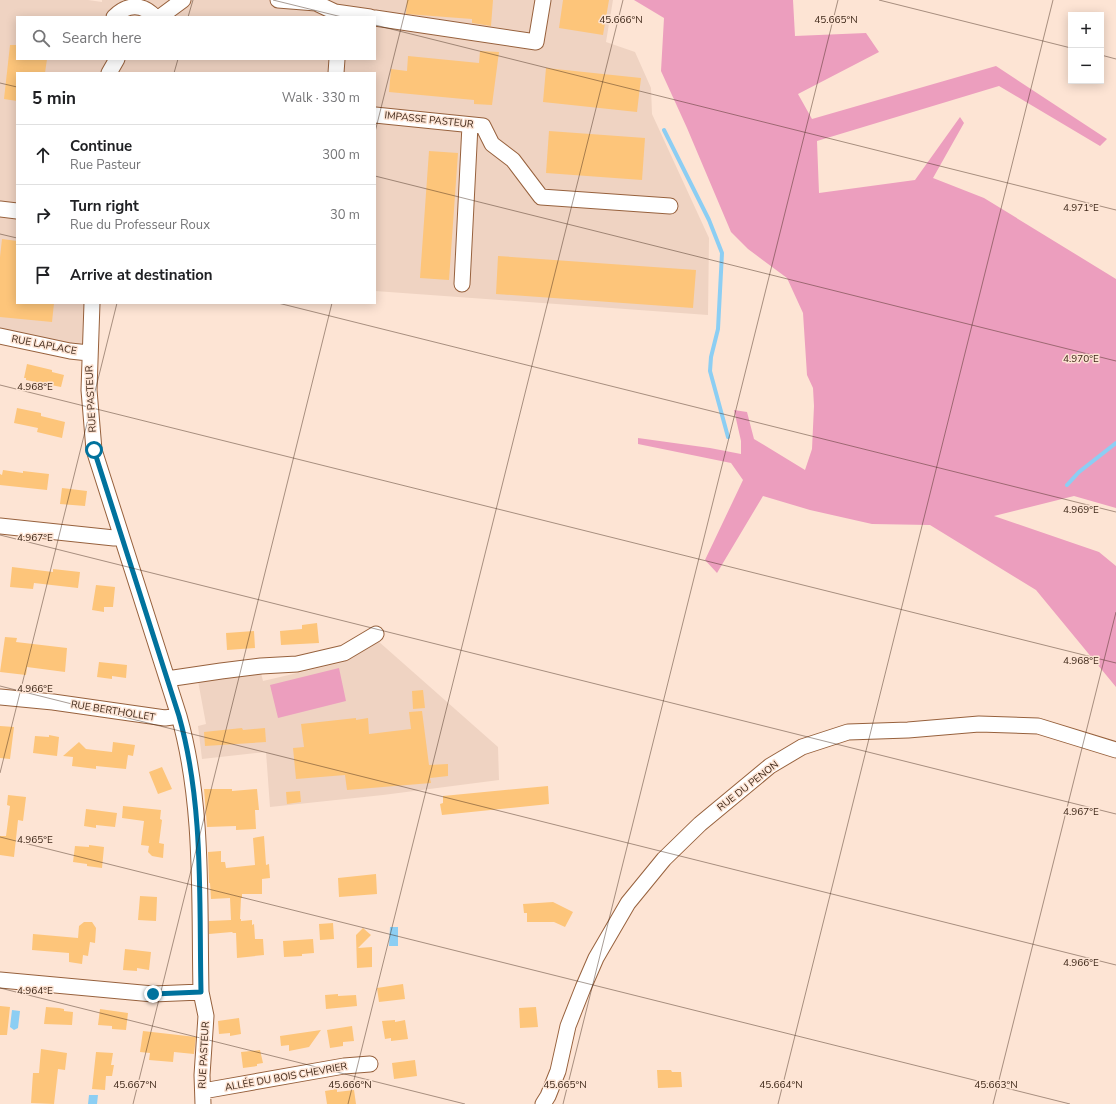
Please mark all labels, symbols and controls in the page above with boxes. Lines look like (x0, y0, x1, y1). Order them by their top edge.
map controls (1068, 12, 1104, 84)
button: + (1068, 12, 1104, 48)
text: 45.666°N (599, 13, 643, 27)
text: 45.665°N (814, 13, 858, 27)
search box (16, 16, 376, 60)
icon: search (30, 27, 52, 49)
text: Search here (62, 28, 142, 48)
button: − (1068, 48, 1104, 84)
text: 5 min (32, 87, 76, 110)
text: Walk · 330 m (282, 89, 360, 107)
street label: IMPASSE PASTEUR (384, 108, 474, 132)
text: Continue (70, 136, 132, 156)
icon: ahead (32, 144, 54, 166)
text: 300 m (322, 146, 360, 164)
text: Rue Pasteur (70, 156, 141, 174)
text: Turn right (70, 196, 139, 216)
text: 4.971°E (1063, 201, 1099, 215)
icon: right (32, 204, 54, 226)
text: 30 m (330, 206, 360, 224)
text: Rue du Professeur Roux (70, 216, 210, 234)
icon: arrive (32, 264, 54, 286)
text: Arrive at destination (70, 265, 213, 285)
street label: RUE LAPLACE (10, 332, 78, 358)
text: 4.970°E (1063, 352, 1099, 366)
street label: RUE PASTEUR (82, 365, 100, 433)
text: 4.968°E (17, 380, 53, 394)
route start (85, 441, 103, 459)
text: 4.969°E (1063, 503, 1099, 517)
text: 4.967°E (17, 531, 53, 545)
text: 4.968°E (1063, 654, 1099, 668)
text: 4.966°E (17, 682, 53, 696)
street label: RUE BERTHOLLET (70, 697, 156, 725)
street label: RUE DU PENON (714, 758, 782, 814)
text: 4.967°E (1063, 805, 1099, 819)
text: 4.965°E (17, 833, 53, 847)
text: 4.966°E (1063, 956, 1099, 970)
text: 4.964°E (17, 984, 53, 998)
route end (144, 985, 162, 1003)
street label: RUE PASTEUR (195, 1021, 213, 1089)
street label: ALLÉE DU BOIS CHEVRIER (224, 1059, 349, 1095)
text: 45.667°N (113, 1078, 157, 1092)
text: 45.666°N (328, 1078, 372, 1092)
text: 45.665°N (543, 1078, 587, 1092)
text: 45.664°N (759, 1078, 803, 1092)
text: 45.663°N (974, 1078, 1018, 1092)

